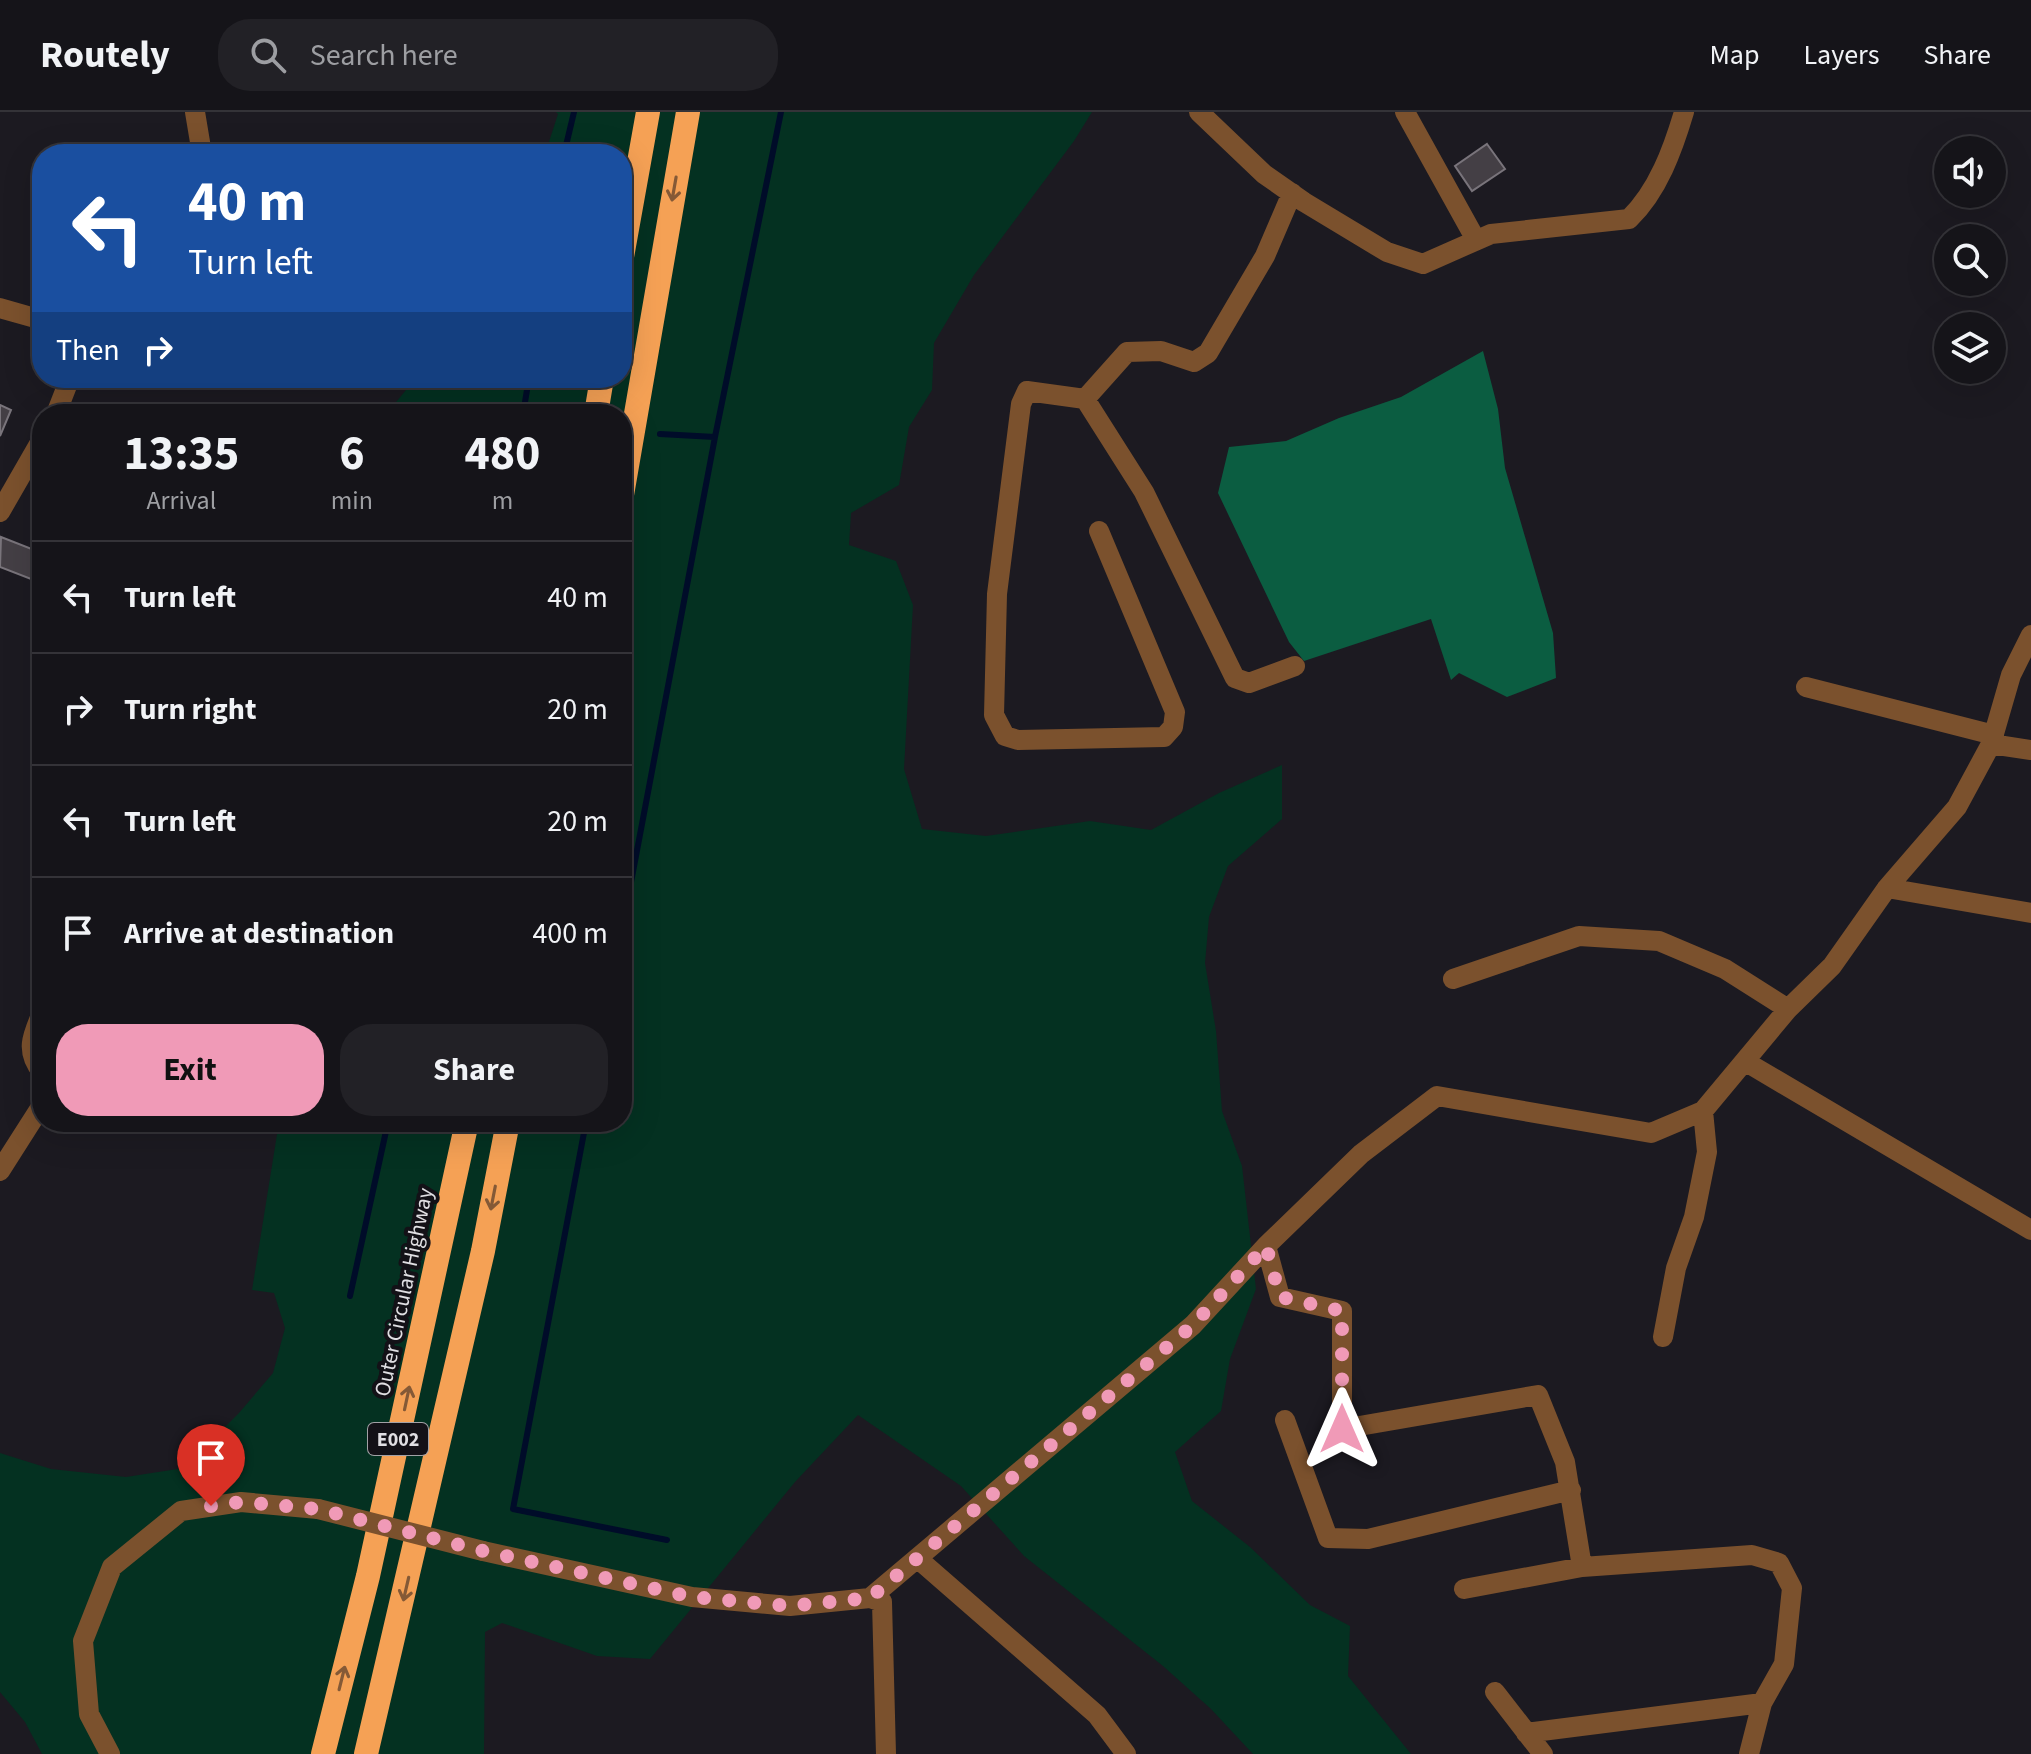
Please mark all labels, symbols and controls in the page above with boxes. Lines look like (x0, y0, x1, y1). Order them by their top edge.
search box (218, 19, 778, 91)
text: Routely (40, 28, 170, 82)
icon: search (246, 33, 290, 77)
text: Search here (310, 34, 458, 77)
text: Map (1709, 35, 1759, 75)
text: Layers (1803, 35, 1879, 75)
text: Share (1923, 35, 1991, 75)
map controls (1934, 136, 2006, 384)
button: sound (1934, 136, 2006, 208)
text: 40 m (188, 163, 306, 242)
one-way arrow (665, 175, 680, 201)
icon: left (56, 176, 160, 280)
button: search (1934, 224, 2006, 296)
text: Turn left (188, 237, 313, 288)
button: layers (1934, 312, 2006, 384)
icon: right (136, 328, 180, 372)
text: Then (56, 329, 120, 372)
text: 13:35 (123, 420, 239, 488)
text: 6 (339, 420, 365, 488)
text: 480 (464, 420, 540, 488)
text: Arrival (146, 482, 216, 519)
text: min (331, 482, 373, 519)
text: m (492, 482, 513, 519)
icon: left (56, 575, 100, 619)
text: Turn left (124, 576, 236, 619)
text: 40 m (547, 576, 608, 619)
icon: right (56, 687, 100, 731)
text: Turn right (124, 688, 256, 731)
text: 20 m (547, 688, 608, 731)
icon: left (56, 799, 100, 843)
text: Turn left (124, 800, 236, 843)
text: 20 m (547, 800, 608, 843)
icon: arrive (56, 911, 100, 955)
text: Arrive at destination (124, 912, 394, 955)
text: 400 m (532, 912, 608, 955)
button: Exit (56, 1024, 324, 1116)
button: Share (340, 1024, 608, 1116)
street label: Outer Circular Highway (366, 1184, 442, 1399)
one-way arrow (485, 1185, 500, 1211)
one-way arrow (400, 1385, 415, 1411)
position arrow (1300, 1387, 1384, 1471)
road number: E002 (368, 1423, 428, 1455)
pin (177, 1424, 245, 1506)
icon: arrive (189, 1436, 233, 1480)
one-way arrow (397, 1575, 412, 1601)
one-way arrow (335, 1666, 350, 1692)

